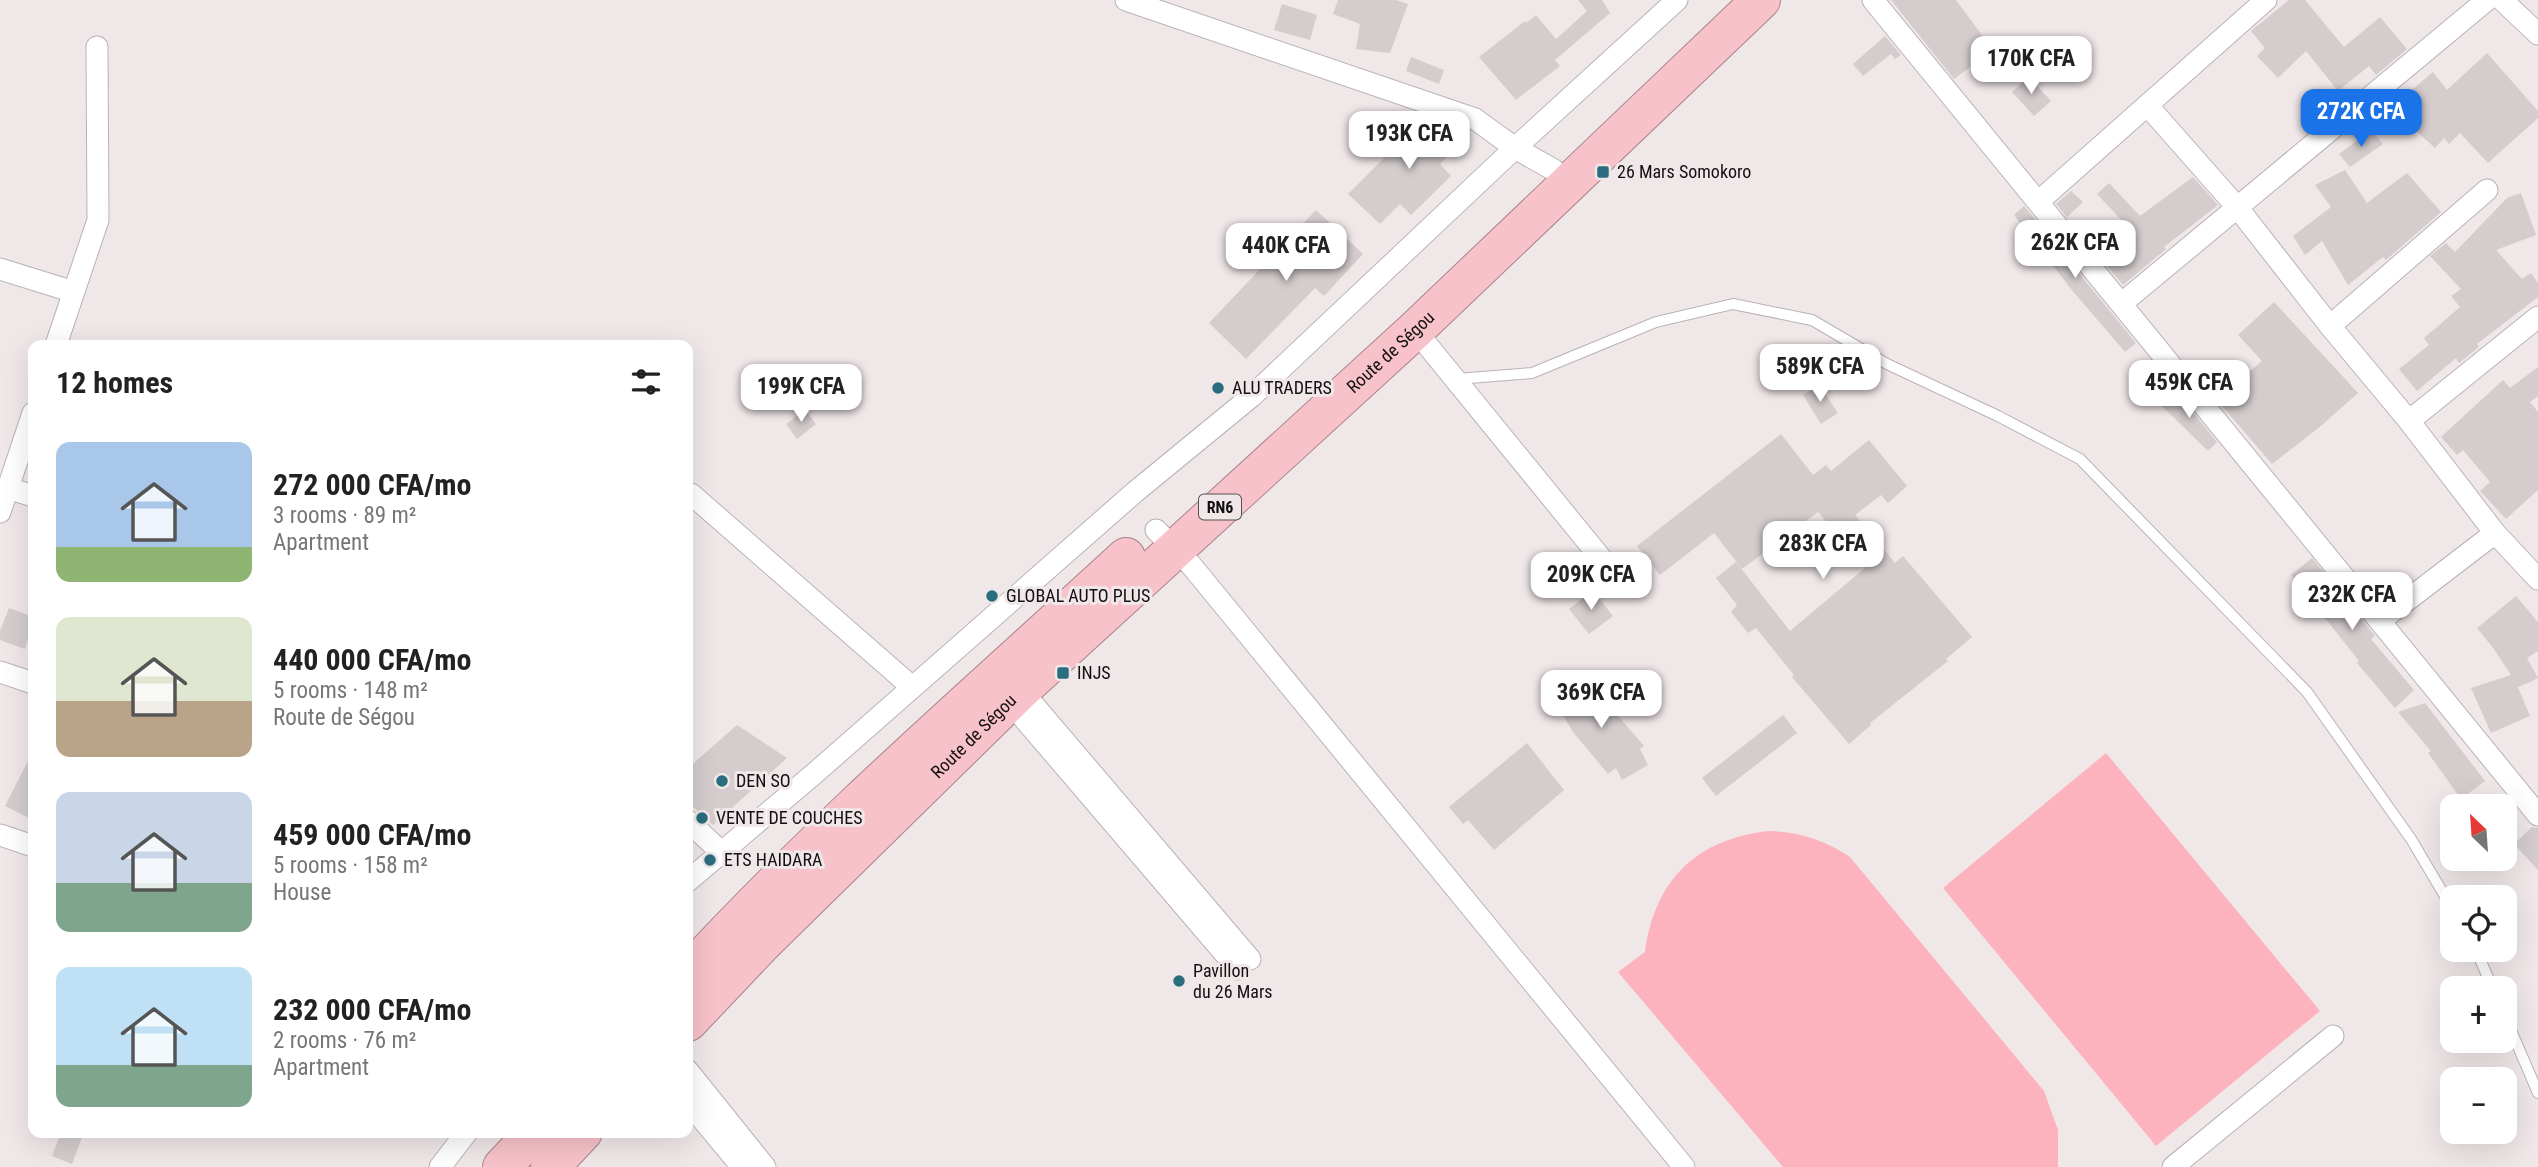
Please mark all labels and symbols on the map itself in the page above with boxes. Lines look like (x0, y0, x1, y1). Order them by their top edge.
pin: 170K CFA (1959, 36, 2103, 96)
pin: 272K CFA (2289, 90, 2433, 149)
pin: 193K CFA (1337, 111, 1481, 171)
place label: 26 Mars Somokoro (1617, 161, 1751, 182)
marker: 26 Mars Somokoro (1595, 164, 1611, 180)
pin: 262K CFA (2003, 220, 2147, 280)
pin: 440K CFA (1214, 224, 1358, 283)
street label: Route de Ségou (1342, 306, 1438, 397)
pin: 589K CFA (1748, 344, 1892, 404)
pin: 459K CFA (2117, 360, 2261, 420)
pin: 199K CFA (729, 364, 873, 424)
place label: ALU TRADERS (1232, 377, 1332, 398)
marker: ALU TRADERS (1210, 380, 1226, 396)
road number: RN6 (1199, 494, 1241, 520)
pin: 283K CFA (1751, 522, 1895, 581)
pin: 209K CFA (1519, 552, 1663, 612)
pin: 232K CFA (2280, 572, 2424, 632)
place label: GLOBAL AUTO PLUS (1006, 585, 1150, 606)
marker: GLOBAL AUTO PLUS (984, 588, 1000, 604)
place label: INJS (1077, 662, 1111, 683)
marker: INJS (1055, 665, 1071, 681)
pin: 369K CFA (1529, 670, 1673, 730)
street label: Route de Ségou (926, 690, 1020, 782)
place label: DEN SO (736, 770, 791, 791)
marker: DEN SO (714, 773, 730, 789)
north arrow (2440, 794, 2516, 872)
place label: VENTE DE COUCHES (716, 807, 863, 828)
marker: VENTE DE COUCHES (694, 810, 710, 826)
place label: ETS HAIDARA (724, 849, 823, 870)
marker: ETS HAIDARA (702, 852, 718, 868)
place label: Pavillon du 26 Mars (1193, 960, 1273, 1002)
marker: Pavillon du 26 Mars (1171, 973, 1187, 989)

